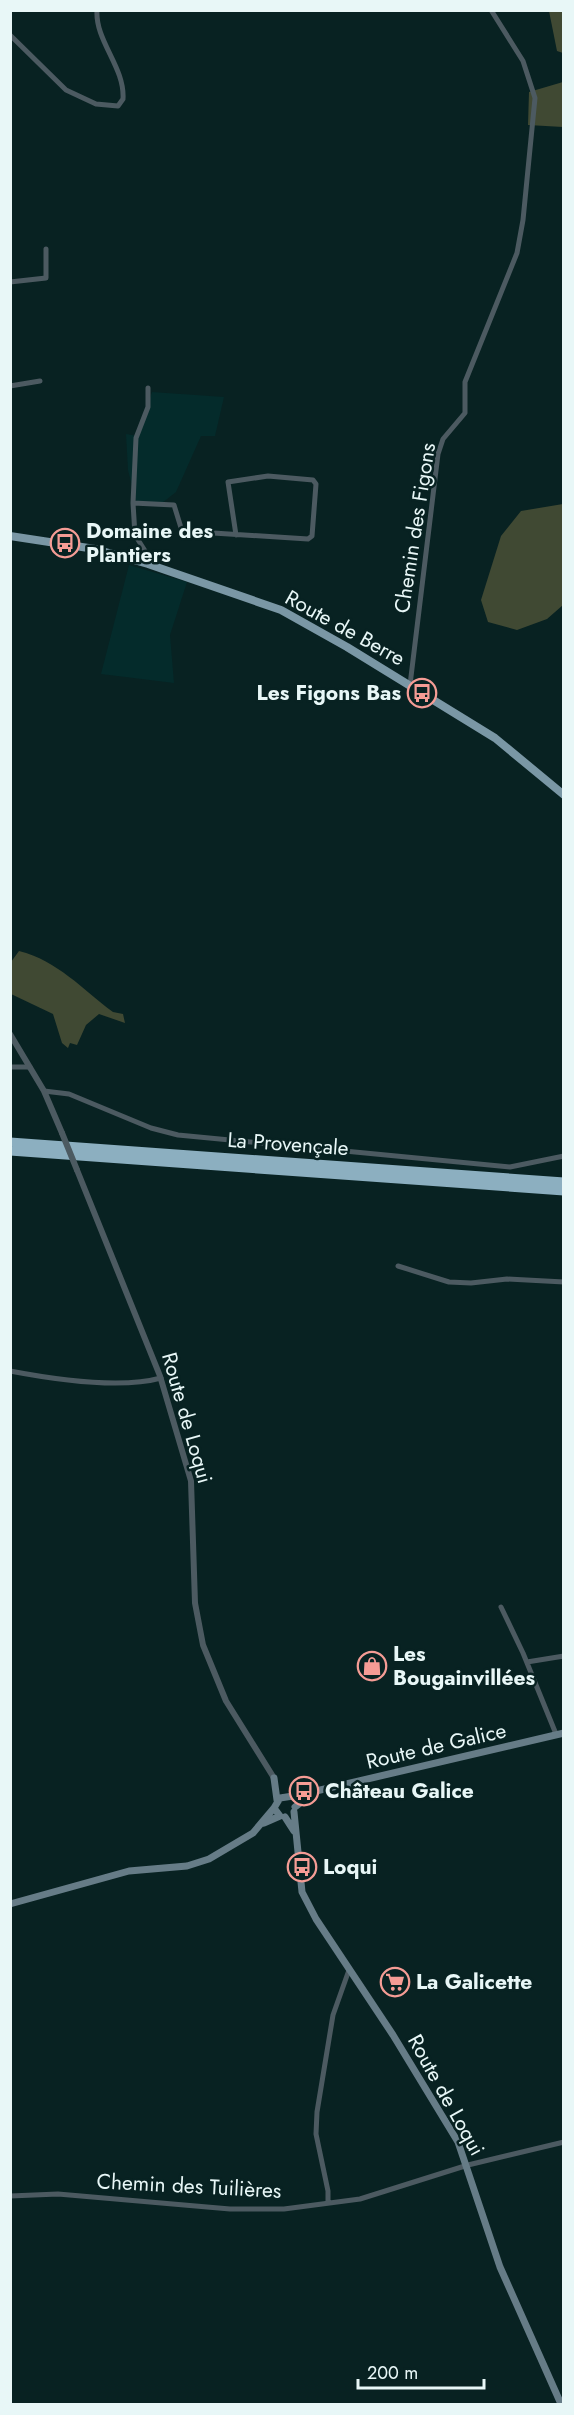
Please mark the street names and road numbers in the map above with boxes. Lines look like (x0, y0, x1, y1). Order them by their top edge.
street label: Chemin des Figons (387, 441, 443, 615)
street label: Route de Berre (280, 583, 411, 673)
street label: La Provençale (226, 1125, 350, 1163)
street label: Route de Loqui (154, 1349, 220, 1487)
street label: Route de Galice (363, 1715, 509, 1777)
street label: Route de Loqui (400, 2029, 492, 2161)
street label: Chemin des Tuilières (96, 2166, 282, 2206)

